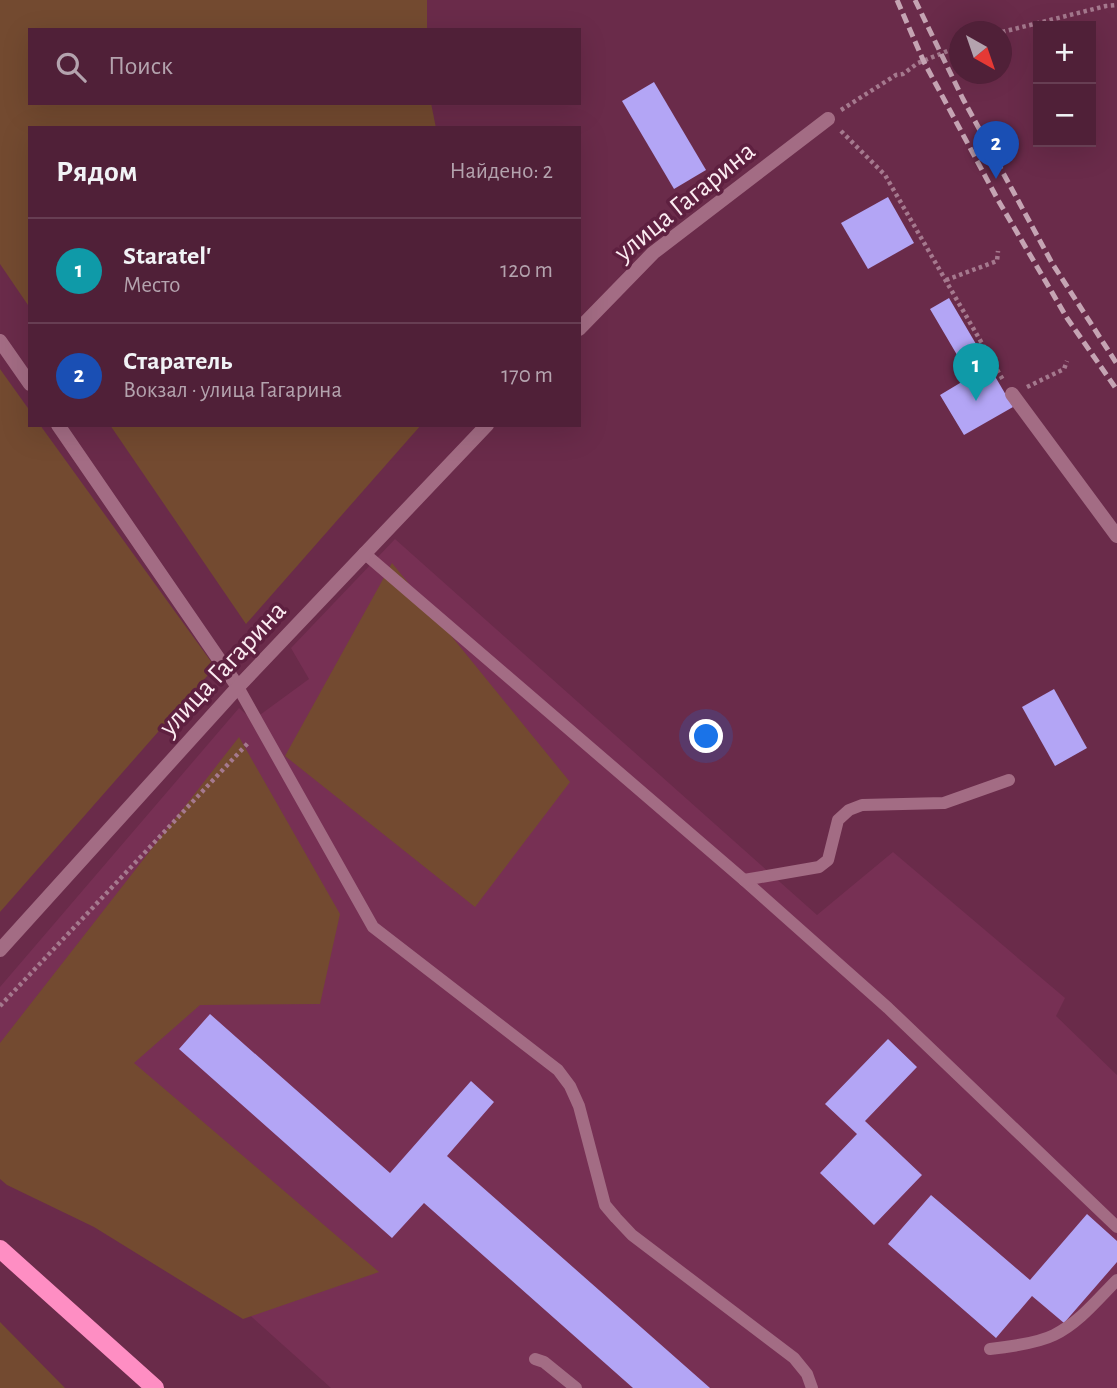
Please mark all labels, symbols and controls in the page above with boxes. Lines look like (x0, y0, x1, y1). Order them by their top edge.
north arrow (949, 21, 1012, 84)
map controls (1033, 21, 1096, 147)
button: + (1033, 21, 1096, 84)
search box (28, 28, 581, 105)
icon: search (52, 48, 90, 86)
text: Поиск (108, 53, 173, 79)
button: − (1033, 84, 1096, 147)
pin: 2 (973, 121, 1019, 179)
street label: улица Гагарина (608, 137, 761, 268)
text: Рядом (56, 157, 138, 187)
text: Найдено: 2 (450, 160, 553, 183)
text: Staratel' (123, 243, 211, 269)
text: 1 (75, 259, 83, 282)
text: 120 m (500, 259, 553, 282)
text: Место (123, 274, 180, 297)
pin: 1 (953, 343, 999, 401)
text: Старатель (123, 348, 232, 374)
text: 2 (74, 364, 84, 387)
text: 170 m (501, 364, 553, 387)
text: Вокзал · улица Гагарина (123, 379, 342, 402)
street label: улица Гагарина (153, 596, 292, 742)
your location (689, 719, 723, 753)

